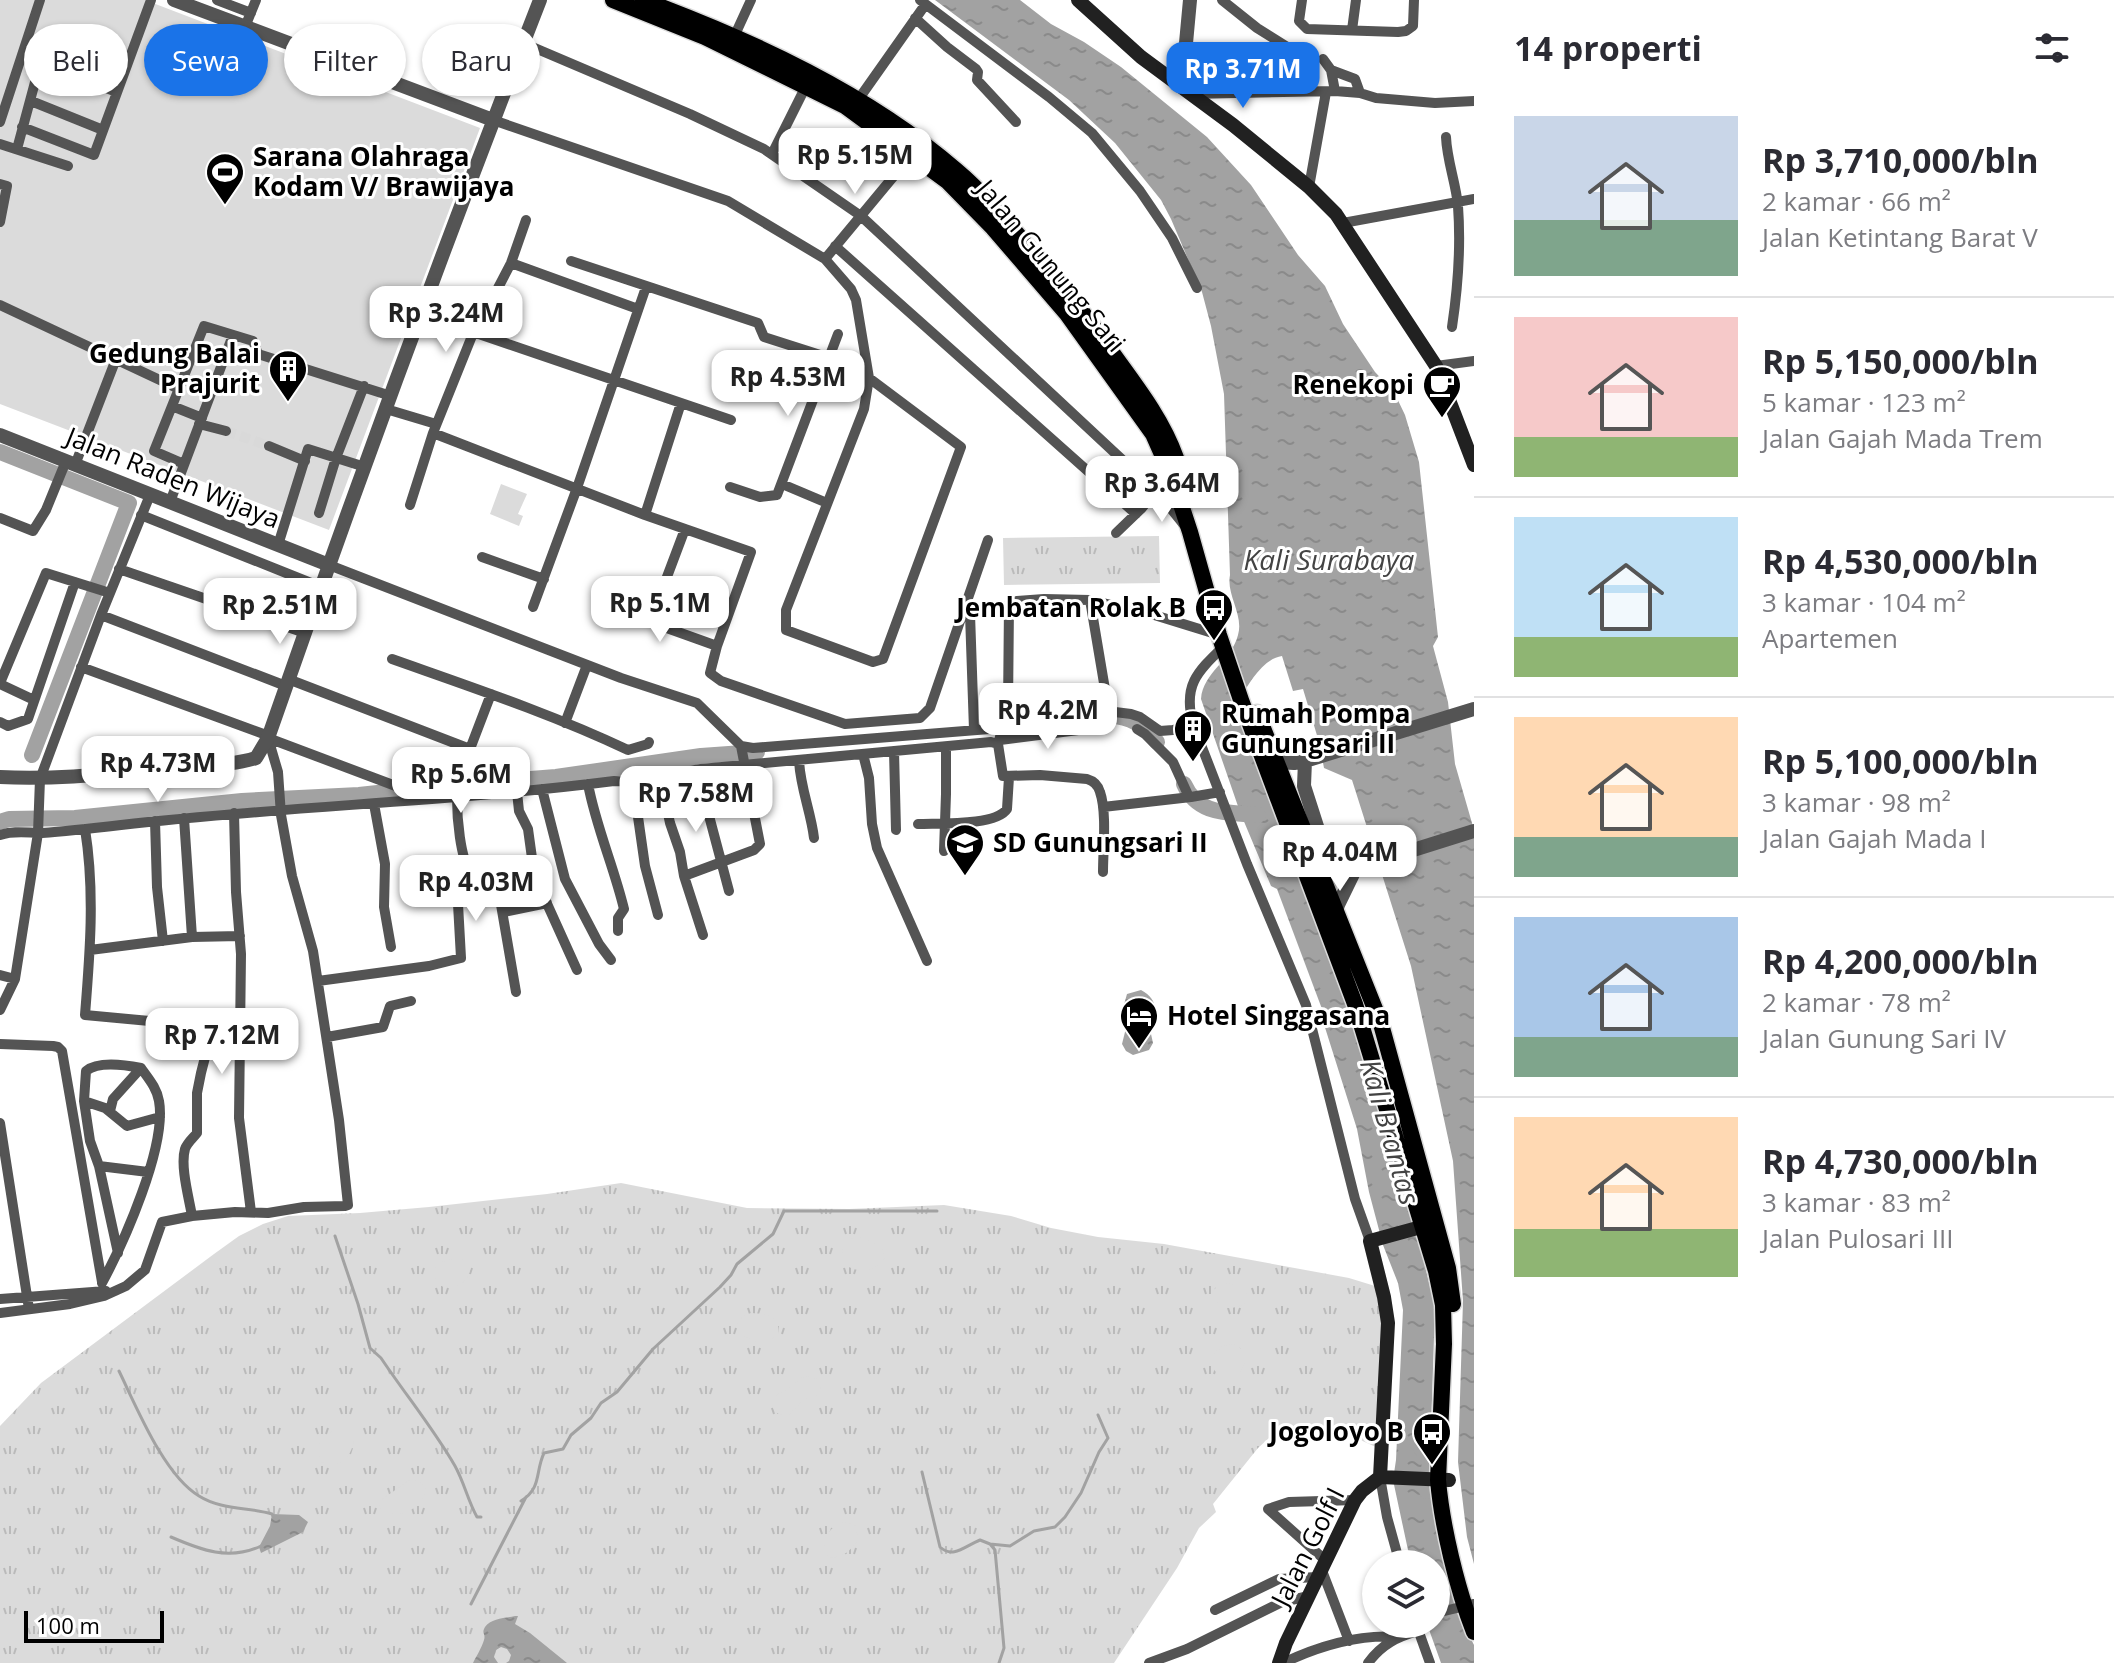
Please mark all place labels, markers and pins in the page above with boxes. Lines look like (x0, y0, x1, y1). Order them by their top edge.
pin: Rp 3.71M (1160, 42, 1326, 110)
pin: Rp 5.15M (772, 128, 938, 196)
place label: Sarana Olahraga Kodam V/ Brawijaya (253, 138, 515, 204)
sports icon: Sarana Olahraga Kodam V/ Brawijaya (204, 151, 246, 206)
pin: Rp 3.24M (363, 286, 529, 354)
place label: Gedung Balai Prajurit (89, 335, 260, 401)
building icon: Gedung Balai Prajurit (267, 348, 309, 403)
pin: Rp 4.53M (705, 350, 871, 418)
cafe icon: Renekopi (1421, 364, 1463, 419)
place label: Renekopi (1292, 366, 1414, 402)
pin: Rp 3.64M (1079, 456, 1245, 524)
pin: Rp 5.1M (586, 576, 734, 644)
pin: Rp 2.51M (197, 578, 363, 646)
bus stop icon: Jembatan Rolak B (1193, 587, 1235, 642)
place label: Jembatan Rolak B (954, 589, 1186, 625)
pin: Rp 4.2M (974, 683, 1122, 751)
place label: Rumah Pompa Gunungsari II (1221, 695, 1410, 761)
building icon: Rumah Pompa Gunungsari II (1172, 708, 1214, 763)
pin: Rp 4.73M (75, 736, 241, 804)
pin: Rp 5.6M (387, 747, 535, 815)
pin: Rp 7.58M (613, 766, 779, 834)
school or university icon: SD Gunungsari II (944, 822, 986, 877)
place label: SD Gunungsari II (993, 824, 1208, 860)
pin: Rp 4.04M (1257, 825, 1423, 893)
pin: Rp 4.03M (393, 855, 559, 923)
hotel icon: Hotel Singgasana (1118, 995, 1160, 1050)
place label: Hotel Singgasana (1167, 997, 1390, 1033)
pin: Rp 7.12M (139, 1008, 305, 1076)
bus stop icon: Jogoloyo B (1411, 1411, 1453, 1466)
place label: Jogoloyo B (1267, 1413, 1404, 1449)

